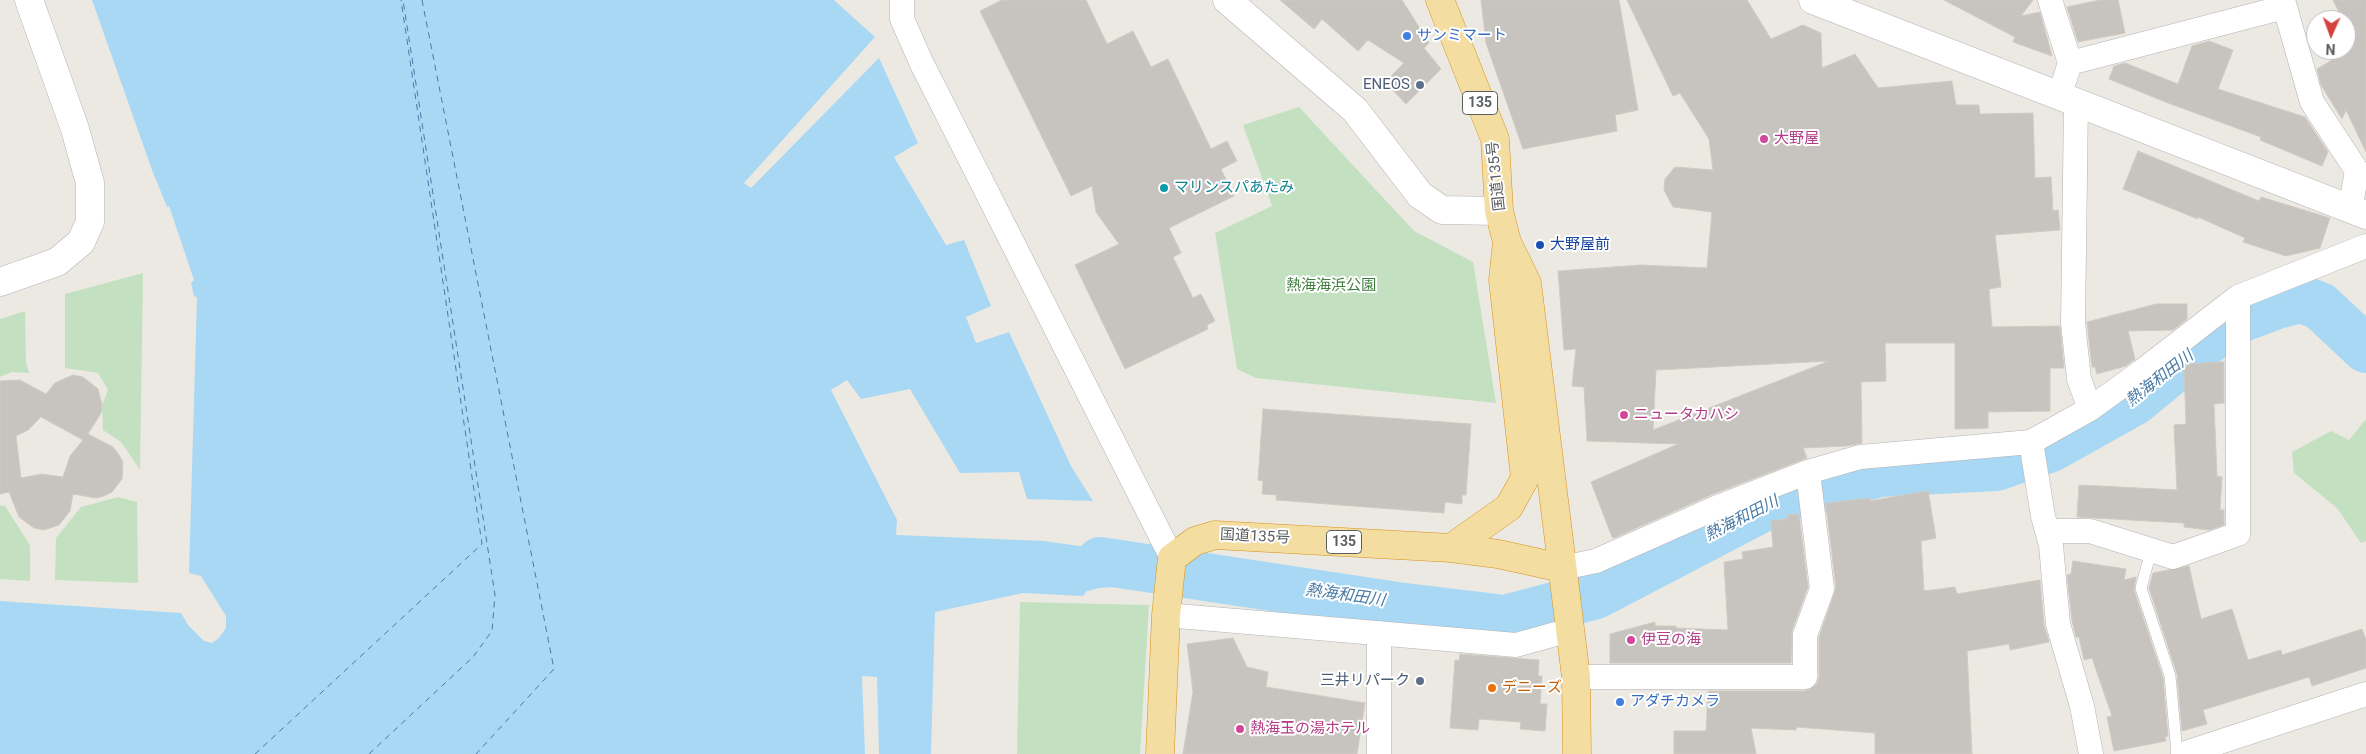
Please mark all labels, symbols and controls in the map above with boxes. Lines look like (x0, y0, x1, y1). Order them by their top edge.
north arrow (2306, 10, 2356, 60)
place label: サンミマート (1417, 27, 1507, 45)
marker: サンミマート (1401, 30, 1413, 42)
text: N (2325, 41, 2336, 57)
place label: ENEOS (1363, 76, 1410, 94)
marker: ENEOS (1414, 79, 1426, 91)
road number: 135 (1462, 92, 1498, 115)
place label: 大野屋 (1774, 130, 1819, 148)
marker: 大野屋 (1758, 133, 1770, 145)
street label: 国道135号 (1484, 140, 1510, 212)
place label: マリンスパあたみ (1174, 179, 1294, 197)
marker: マリンスパあたみ (1158, 182, 1170, 194)
place label: 大野屋前 (1550, 236, 1610, 254)
marker: 大野屋前 (1534, 239, 1546, 251)
park label: 熱海海浜公園 (1286, 277, 1376, 295)
water label: 熱海和田川 (2123, 347, 2197, 411)
place label: ニュータカハシ (1634, 406, 1739, 424)
marker: ニュータカハシ (1618, 409, 1630, 421)
water label: 熱海和田川 (1702, 492, 1782, 546)
street label: 国道135号 (1219, 526, 1291, 548)
road number: 135 (1326, 530, 1362, 554)
water label: 熱海和田川 (1304, 581, 1386, 611)
place label: 伊豆の海 (1641, 631, 1701, 649)
marker: 伊豆の海 (1625, 634, 1637, 646)
place label: 三井リパーク (1320, 672, 1410, 690)
marker: 三井リパーク (1414, 675, 1426, 687)
place label: デニーズ (1502, 679, 1562, 697)
marker: デニーズ (1486, 682, 1498, 694)
place label: アダチカメラ (1630, 693, 1720, 711)
marker: アダチカメラ (1614, 696, 1626, 708)
place label: 熱海玉の湯ホテル (1250, 720, 1370, 738)
marker: 熱海玉の湯ホテル (1234, 723, 1246, 735)

